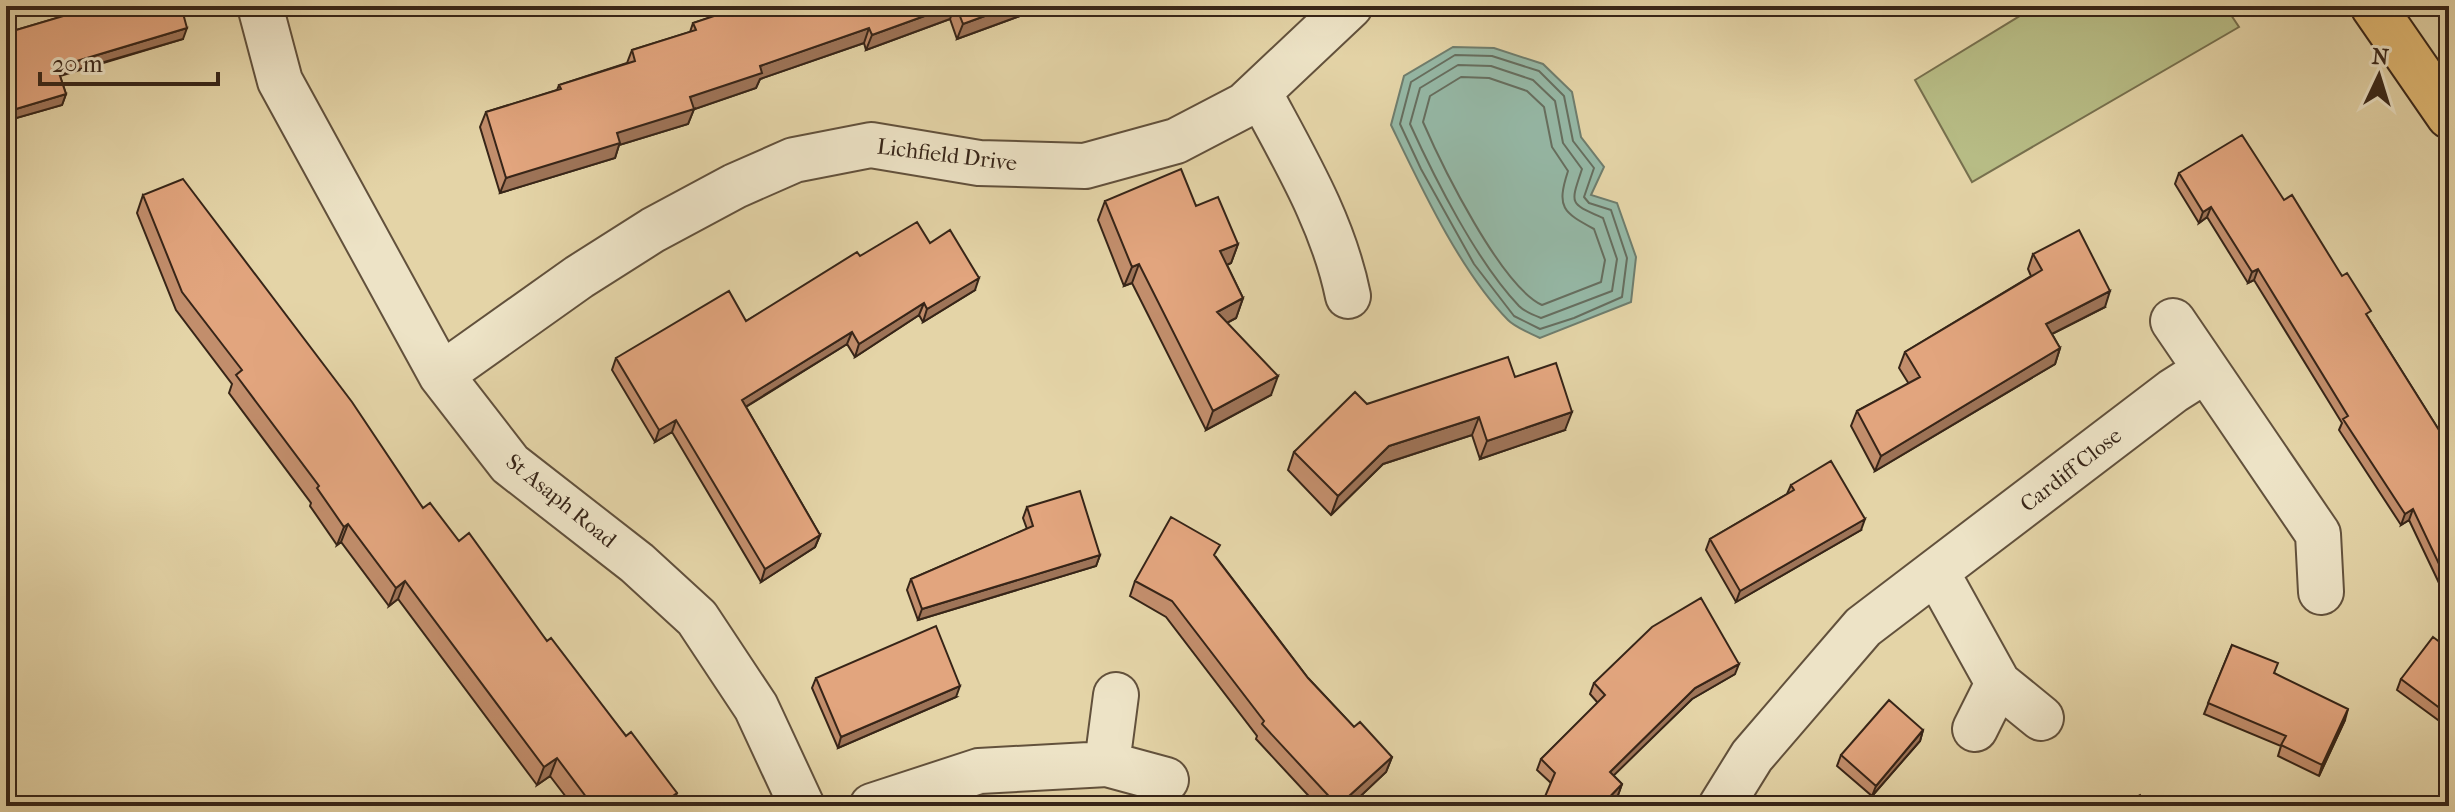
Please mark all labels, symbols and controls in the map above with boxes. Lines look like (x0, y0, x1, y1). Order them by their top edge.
scale bar (40, 36, 218, 86)
north arrow (2339, 36, 2419, 116)
text: N (2371, 43, 2390, 71)
text: 20 m (52, 50, 103, 78)
street label: Lichfield Drive (875, 134, 1019, 177)
street label: Cardiff Close (2015, 422, 2127, 518)
street label: St Asaph Road (501, 449, 622, 554)

